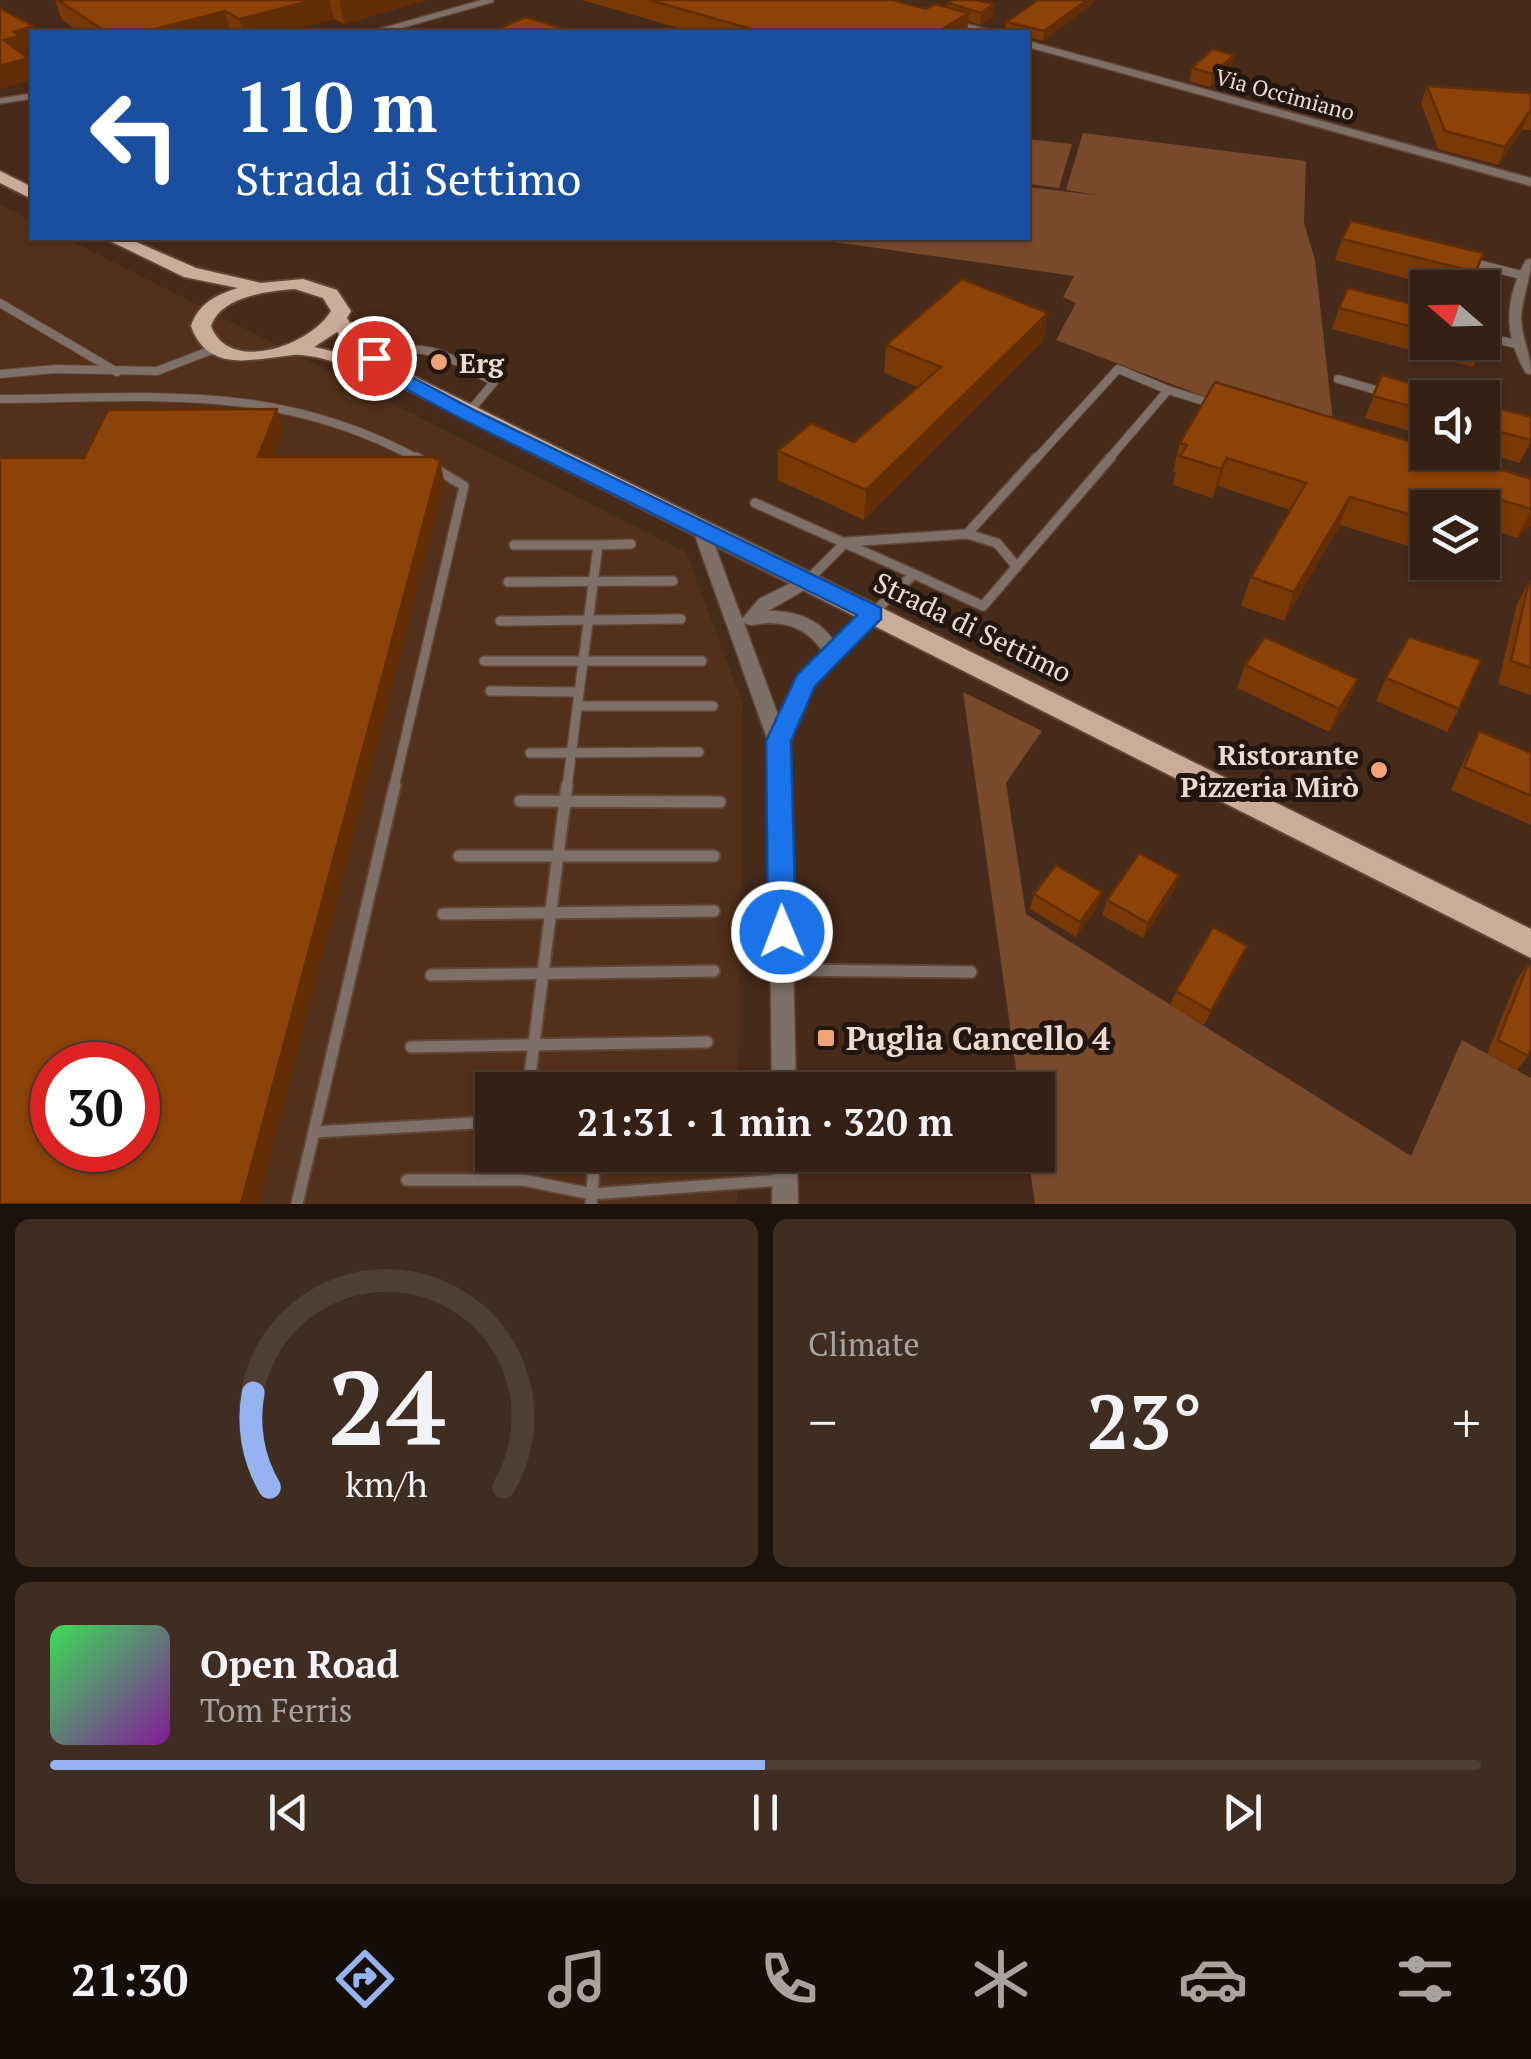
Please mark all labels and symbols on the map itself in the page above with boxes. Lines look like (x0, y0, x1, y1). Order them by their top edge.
street label: Via Occimiano (1212, 61, 1358, 127)
north arrow (1410, 270, 1500, 360)
pin (332, 316, 417, 401)
place label: Erg (459, 344, 505, 381)
marker: Erg (428, 351, 450, 373)
street label: Strada di Settimo (868, 563, 1078, 691)
place label: Ristorante Pizzeria Mirò (1180, 736, 1359, 805)
marker: Ristorante Pizzeria Mirò (1368, 759, 1390, 781)
position arrow (730, 880, 834, 984)
place label: Puglia Cancello 4 (846, 1017, 1110, 1059)
marker: Puglia Cancello 4 (815, 1027, 837, 1049)
speed limit sign: 30 (30, 1042, 160, 1172)

